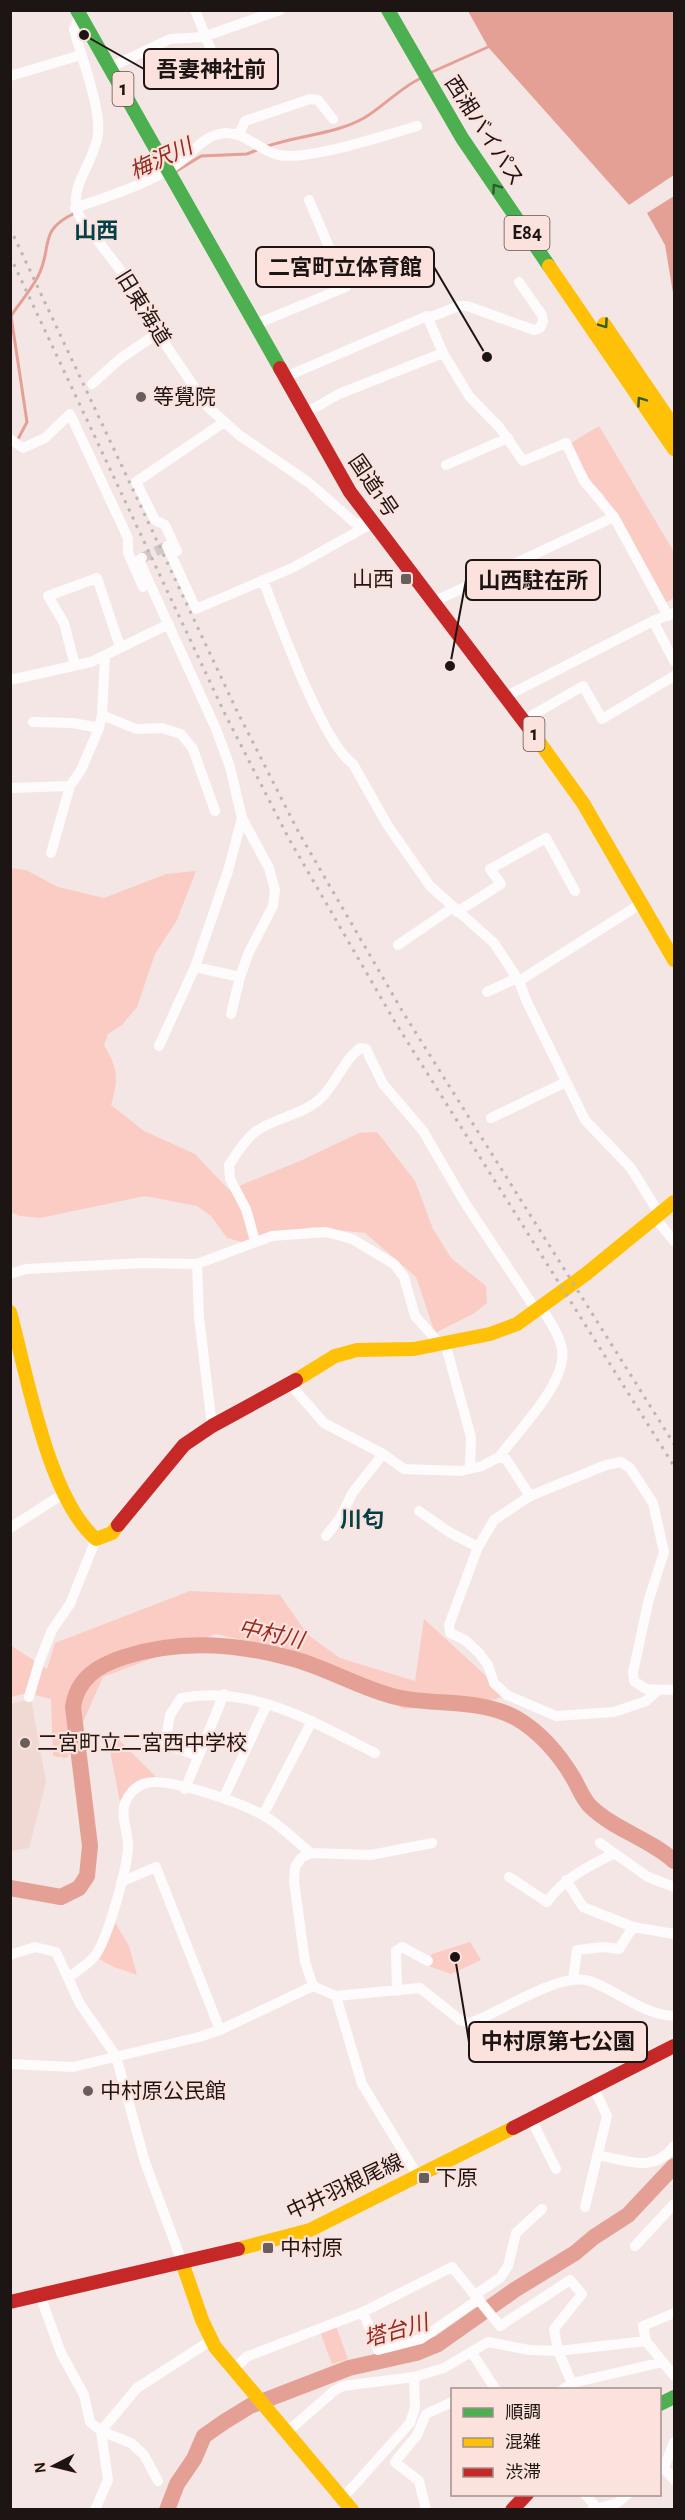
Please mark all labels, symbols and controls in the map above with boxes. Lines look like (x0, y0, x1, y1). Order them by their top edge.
callout: 吾妻神社前 (144, 49, 278, 89)
text: 吾妻神社前 (156, 58, 266, 81)
road number: 1 (112, 72, 134, 106)
street label: 西湘バイパス (441, 72, 528, 189)
water label: 梅沢川 (126, 133, 197, 183)
one-way arrow (492, 184, 503, 195)
road number: E84 (504, 216, 550, 250)
district label: 山西 (74, 219, 118, 242)
callout: 二宮町立体育館 (256, 247, 434, 287)
text: 二宮町立体育館 (268, 256, 422, 279)
street label: 旧東海道 (112, 266, 175, 349)
one-way arrow (597, 317, 608, 328)
place label: 等覺院 (153, 386, 216, 408)
marker: 等覺院 (134, 390, 148, 404)
one-way arrow (637, 397, 648, 408)
street label: 国道1号 (345, 450, 402, 521)
callout: 山西駐在所 (466, 560, 600, 600)
place label: 山西 (352, 568, 394, 590)
text: 山西駐在所 (478, 568, 588, 592)
marker: 山西 (399, 572, 413, 586)
road number: 1 (524, 717, 544, 751)
district label: 川匂 (340, 1508, 384, 1531)
water label: 中村川 (236, 1615, 308, 1652)
place label: 二宮町立二宮西中学校 (37, 1732, 247, 1754)
marker: 二宮町立二宮西中学校 (18, 1736, 32, 1750)
callout: 中村原第七公園 (469, 2022, 647, 2062)
text: 中村原第七公園 (481, 2030, 635, 2053)
place label: 中村原公民館 (100, 2080, 226, 2102)
marker: 中村原公民館 (81, 2084, 95, 2098)
street label: 中井羽根尾線 (283, 2150, 407, 2223)
place label: 下原 (436, 2168, 478, 2189)
marker: 下原 (417, 2171, 431, 2185)
place label: 中村原 (280, 2237, 343, 2259)
marker: 中村原 (261, 2241, 275, 2255)
water label: 塔台川 (361, 2310, 433, 2351)
legend (451, 2388, 661, 2496)
text: 順調 (505, 2404, 541, 2422)
text: 混雑 (505, 2432, 541, 2452)
north arrow (24, 2436, 84, 2496)
text: N (31, 2461, 49, 2474)
text: 渋滞 (505, 2463, 541, 2482)

